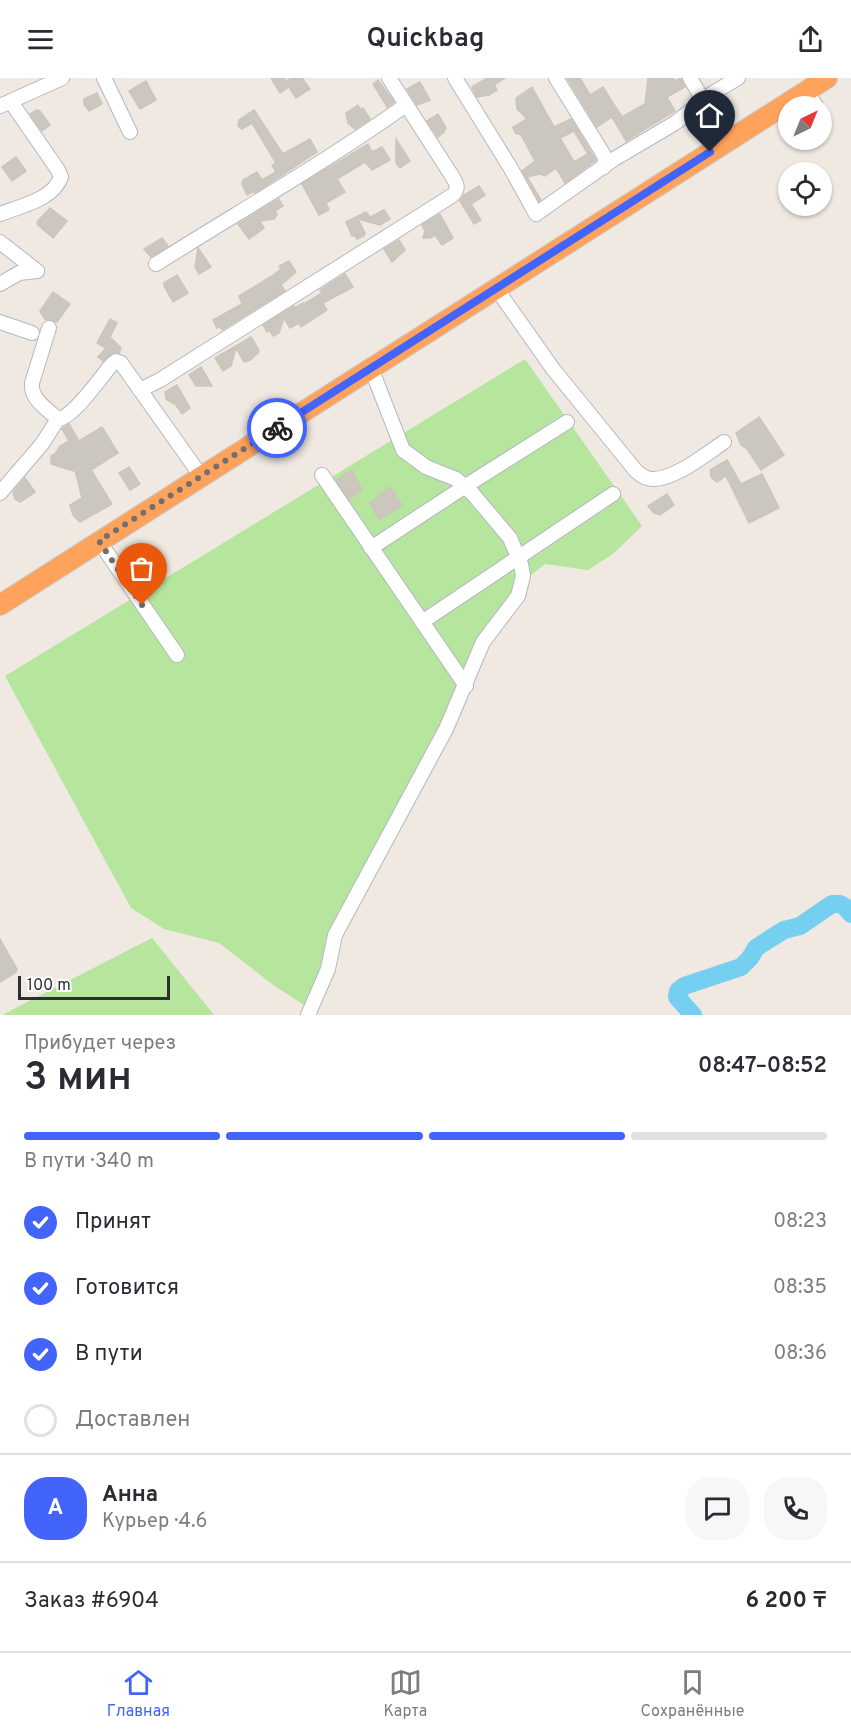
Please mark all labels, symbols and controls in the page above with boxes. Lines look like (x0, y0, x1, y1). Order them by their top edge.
text: Quickbag (367, 22, 484, 56)
icon: menu (24, 23, 57, 56)
icon: share (794, 23, 827, 56)
pin (684, 90, 735, 152)
north arrow (778, 96, 832, 150)
map controls (778, 96, 832, 216)
icon: home (693, 99, 726, 132)
button: locate (778, 162, 832, 216)
courier (247, 398, 307, 458)
icon: bike (261, 412, 294, 445)
pin (116, 543, 167, 605)
icon: bag (125, 552, 158, 585)
scale bar (18, 973, 170, 1001)
text: 100 m (27, 976, 71, 996)
text: Прибудет через (24, 1031, 176, 1057)
text: 08:47–08:52 (698, 1053, 827, 1080)
text: 3 мин (24, 1055, 132, 1104)
text: В пути · 340 m (24, 1149, 154, 1175)
icon: check (24, 1206, 57, 1239)
text: Принят (75, 1209, 151, 1236)
text: 08:23 (773, 1209, 827, 1235)
icon: check (24, 1272, 57, 1305)
text: Готовится (75, 1275, 179, 1302)
text: 08:35 (773, 1275, 827, 1301)
icon: check (24, 1338, 57, 1371)
text: В пути (75, 1341, 143, 1368)
text: 08:36 (773, 1341, 827, 1367)
text: Доставлен (75, 1407, 190, 1434)
button: chat (686, 1477, 749, 1540)
button: phone (764, 1477, 827, 1540)
text: Анна (102, 1482, 158, 1509)
text: А (48, 1495, 63, 1522)
text: Курьер · 4.6 (102, 1509, 207, 1535)
text: Заказ #6904 (24, 1588, 159, 1615)
text: 6 200 ₸ (746, 1588, 827, 1615)
tab: Главная (107, 1666, 170, 1722)
tab: Карта (383, 1666, 427, 1722)
tab: Сохранённые (641, 1666, 744, 1722)

